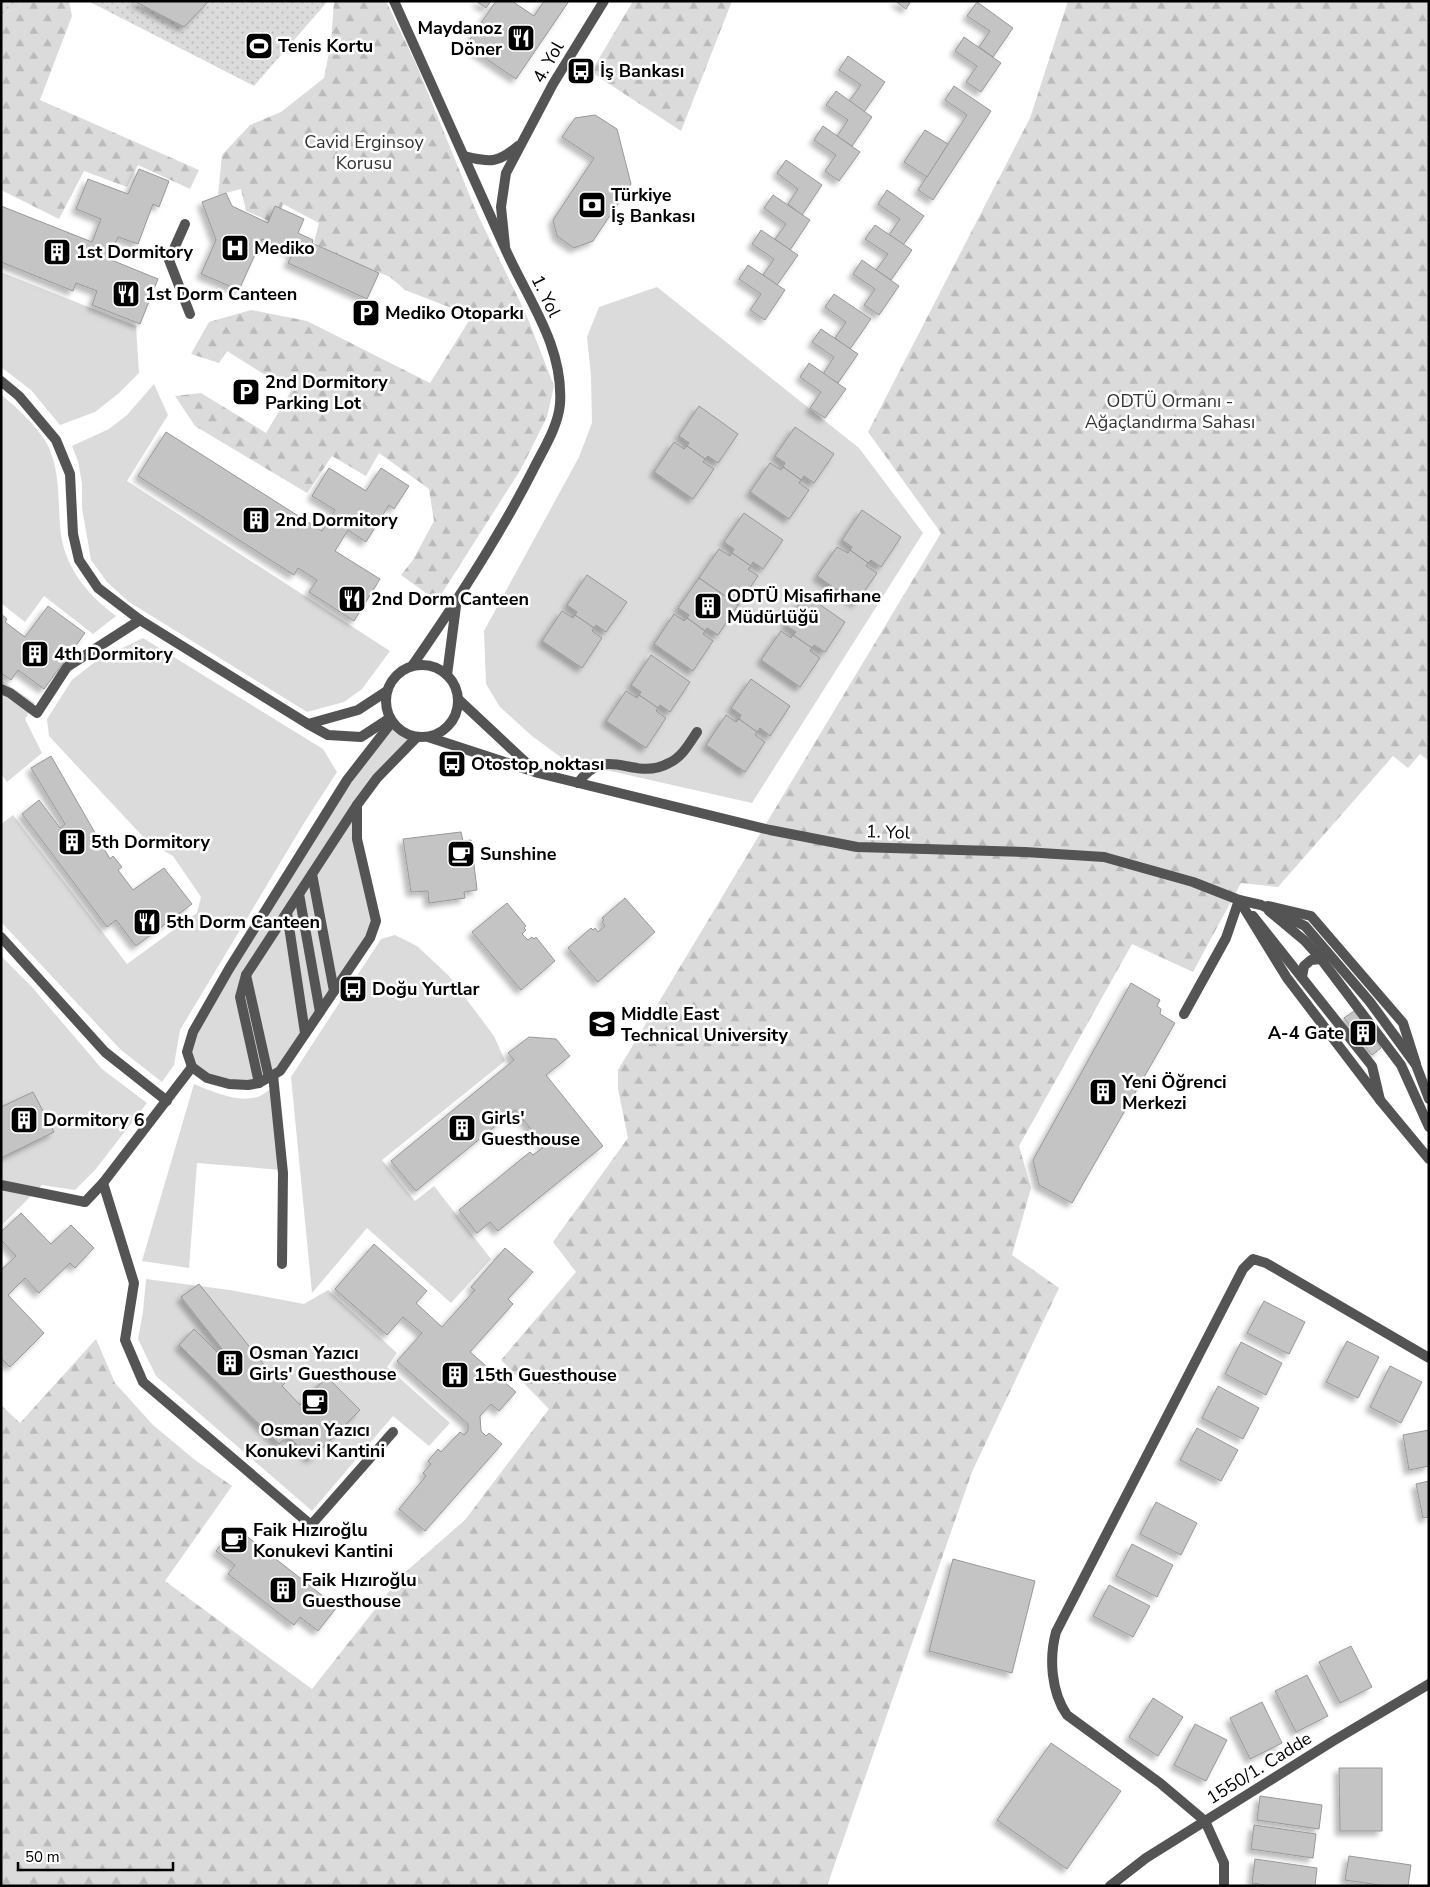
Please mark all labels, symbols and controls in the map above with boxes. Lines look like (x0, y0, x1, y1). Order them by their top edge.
place label: Maydanoz Döner (417, 16, 502, 61)
restaurant icon: Maydanoz Döner (506, 23, 536, 53)
sports icon: Tenis Kortu (244, 31, 274, 61)
place label: Tenis Kortu (278, 34, 373, 58)
street label: 4. Yol (527, 36, 570, 87)
bus stop icon: İş Bankası (566, 56, 596, 86)
place label: İş Bankası (600, 59, 684, 83)
park label: Cavid Erginsoy Korusu (304, 130, 424, 175)
place label: Türkiye İş Bankası (611, 183, 695, 228)
bank icon: Türkiye İş Bankası (577, 190, 607, 220)
hospital icon: Mediko (220, 233, 250, 263)
place label: Mediko (254, 236, 315, 260)
building icon: 1st Dormitory (42, 237, 72, 267)
place label: 1st Dormitory (76, 240, 194, 264)
street label: 1. Yol (526, 271, 567, 322)
restaurant icon: 1st Dorm Canteen (111, 279, 141, 309)
place label: 1st Dorm Canteen (145, 282, 297, 306)
parking icon: Mediko Otoparkı (351, 298, 381, 328)
place label: Mediko Otoparkı (385, 301, 524, 325)
place label: 2nd Dormitory Parking Lot (265, 370, 388, 415)
parking icon: 2nd Dormitory Parking Lot (231, 377, 261, 407)
park label: ODTÜ Ormanı - Ağaçlandırma Sahası (1085, 389, 1255, 434)
building icon: 2nd Dormitory (241, 505, 271, 535)
place label: 2nd Dormitory (275, 508, 398, 532)
restaurant icon: 2nd Dorm Canteen (337, 584, 367, 614)
place label: ODTÜ Misafirhane Müdürlüğü (727, 584, 881, 629)
place label: 2nd Dorm Canteen (371, 587, 529, 611)
building icon: ODTÜ Misafirhane Müdürlüğü (693, 591, 723, 621)
building icon: 4th Dormitory (20, 639, 50, 669)
place label: 4th Dormitory (54, 642, 173, 666)
bus stop icon: Otostop noktası (437, 749, 467, 779)
place label: Otostop noktası (471, 752, 604, 776)
street label: 1. Yol (866, 819, 911, 845)
building icon: 5th Dormitory (57, 827, 87, 857)
place label: 5th Dormitory (91, 830, 210, 854)
cafe icon: Sunshine (446, 839, 476, 869)
place label: Sunshine (480, 842, 557, 866)
restaurant icon: 5th Dorm Canteen (132, 907, 162, 937)
place label: 5th Dorm Canteen (166, 910, 320, 934)
bus stop icon: Doğu Yurtlar (338, 974, 368, 1004)
place label: Doğu Yurtlar (372, 977, 480, 1001)
place label: Middle East Technical University (621, 1002, 788, 1047)
school or university icon: Middle East Technical University (587, 1009, 617, 1039)
building icon: A-4 Gate (1348, 1018, 1378, 1048)
place label: A-4 Gate (1268, 1021, 1344, 1045)
place label: Yeni Öğrenci Merkezi (1121, 1070, 1227, 1115)
building icon: Yeni Öğrenci Merkezi (1088, 1077, 1118, 1107)
building icon: Dormitory 6 (9, 1105, 39, 1135)
place label: Girls' Guesthouse (481, 1106, 580, 1151)
place label: Dormitory 6 (43, 1108, 145, 1132)
building icon: Girls' Guesthouse (447, 1113, 477, 1143)
place label: Osman Yazıcı Girls' Guesthouse (249, 1341, 397, 1386)
building icon: Osman Yazıcı Girls' Guesthouse (215, 1348, 245, 1378)
building icon: 15th Guesthouse (440, 1360, 470, 1390)
place label: 15th Guesthouse (474, 1363, 617, 1387)
cafe icon: Osman Yazıcı Konukevi Kantini (300, 1387, 330, 1417)
place label: Osman Yazıcı Konukevi Kantini (245, 1418, 385, 1463)
place label: Faik Hızıroğlu Konukevi Kantini (253, 1518, 393, 1563)
cafe icon: Faik Hızıroğlu Konukevi Kantini (219, 1525, 249, 1555)
place label: Faik Hızıroğlu Guesthouse (302, 1568, 417, 1613)
building icon: Faik Hızıroğlu Guesthouse (268, 1575, 298, 1605)
street label: 1550/1. Cadde (1202, 1726, 1316, 1810)
scale bar (18, 1840, 172, 1872)
text: 50 m (25, 1847, 60, 1867)

